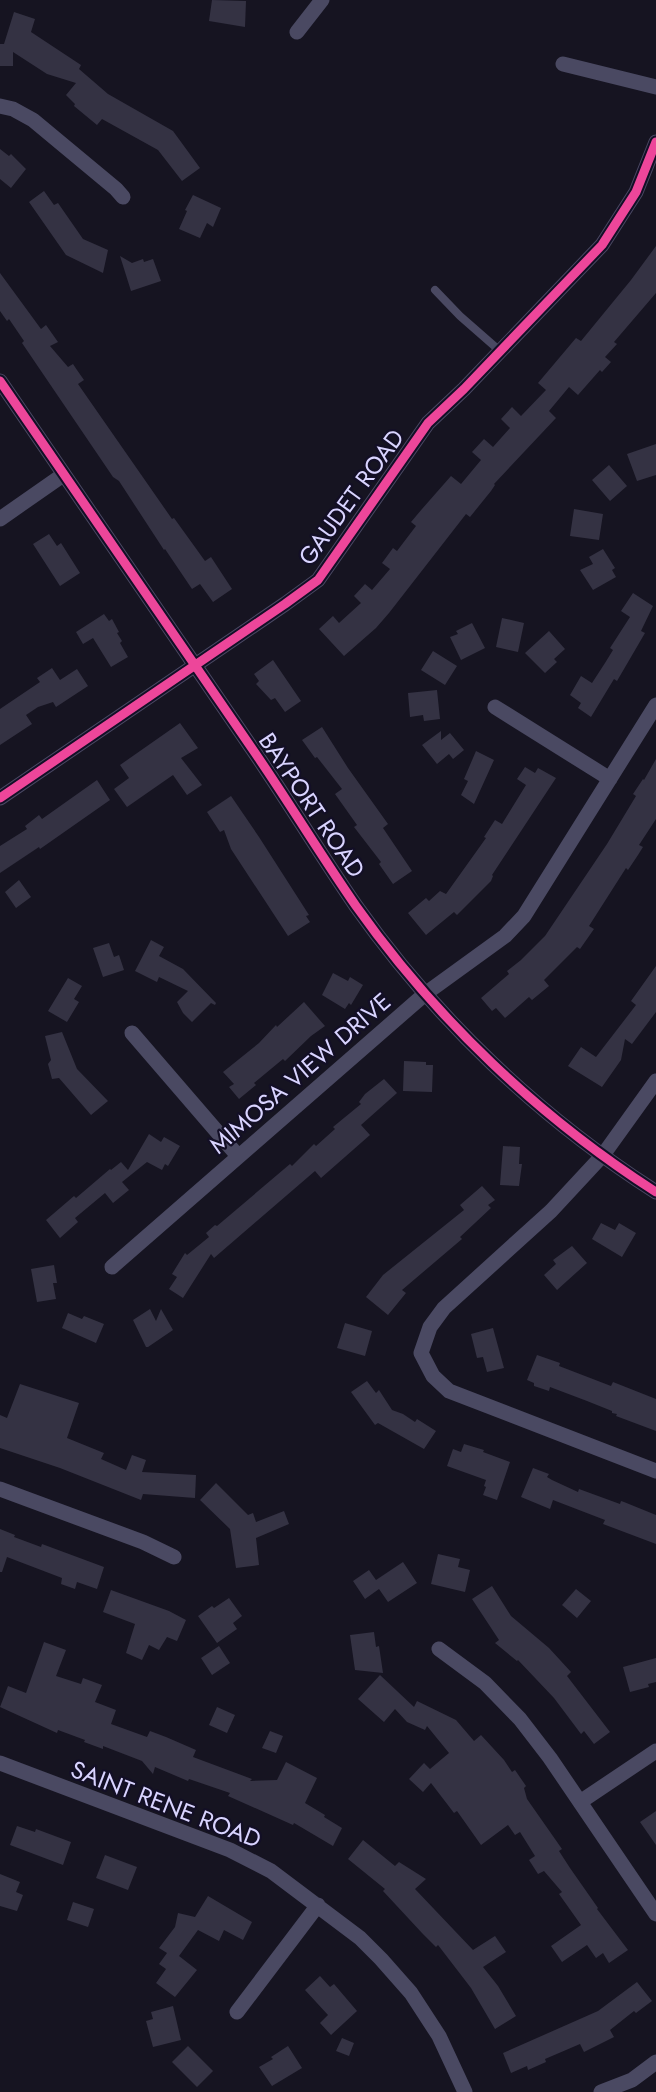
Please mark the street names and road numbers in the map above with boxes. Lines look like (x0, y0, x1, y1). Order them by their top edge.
street label: GAUDET ROAD (290, 422, 412, 572)
street label: BAYPORT ROAD (250, 725, 374, 885)
street label: MIMOSA VIEW DRIVE (202, 984, 398, 1162)
street label: SAINT RENE ROAD (66, 1752, 266, 1856)

